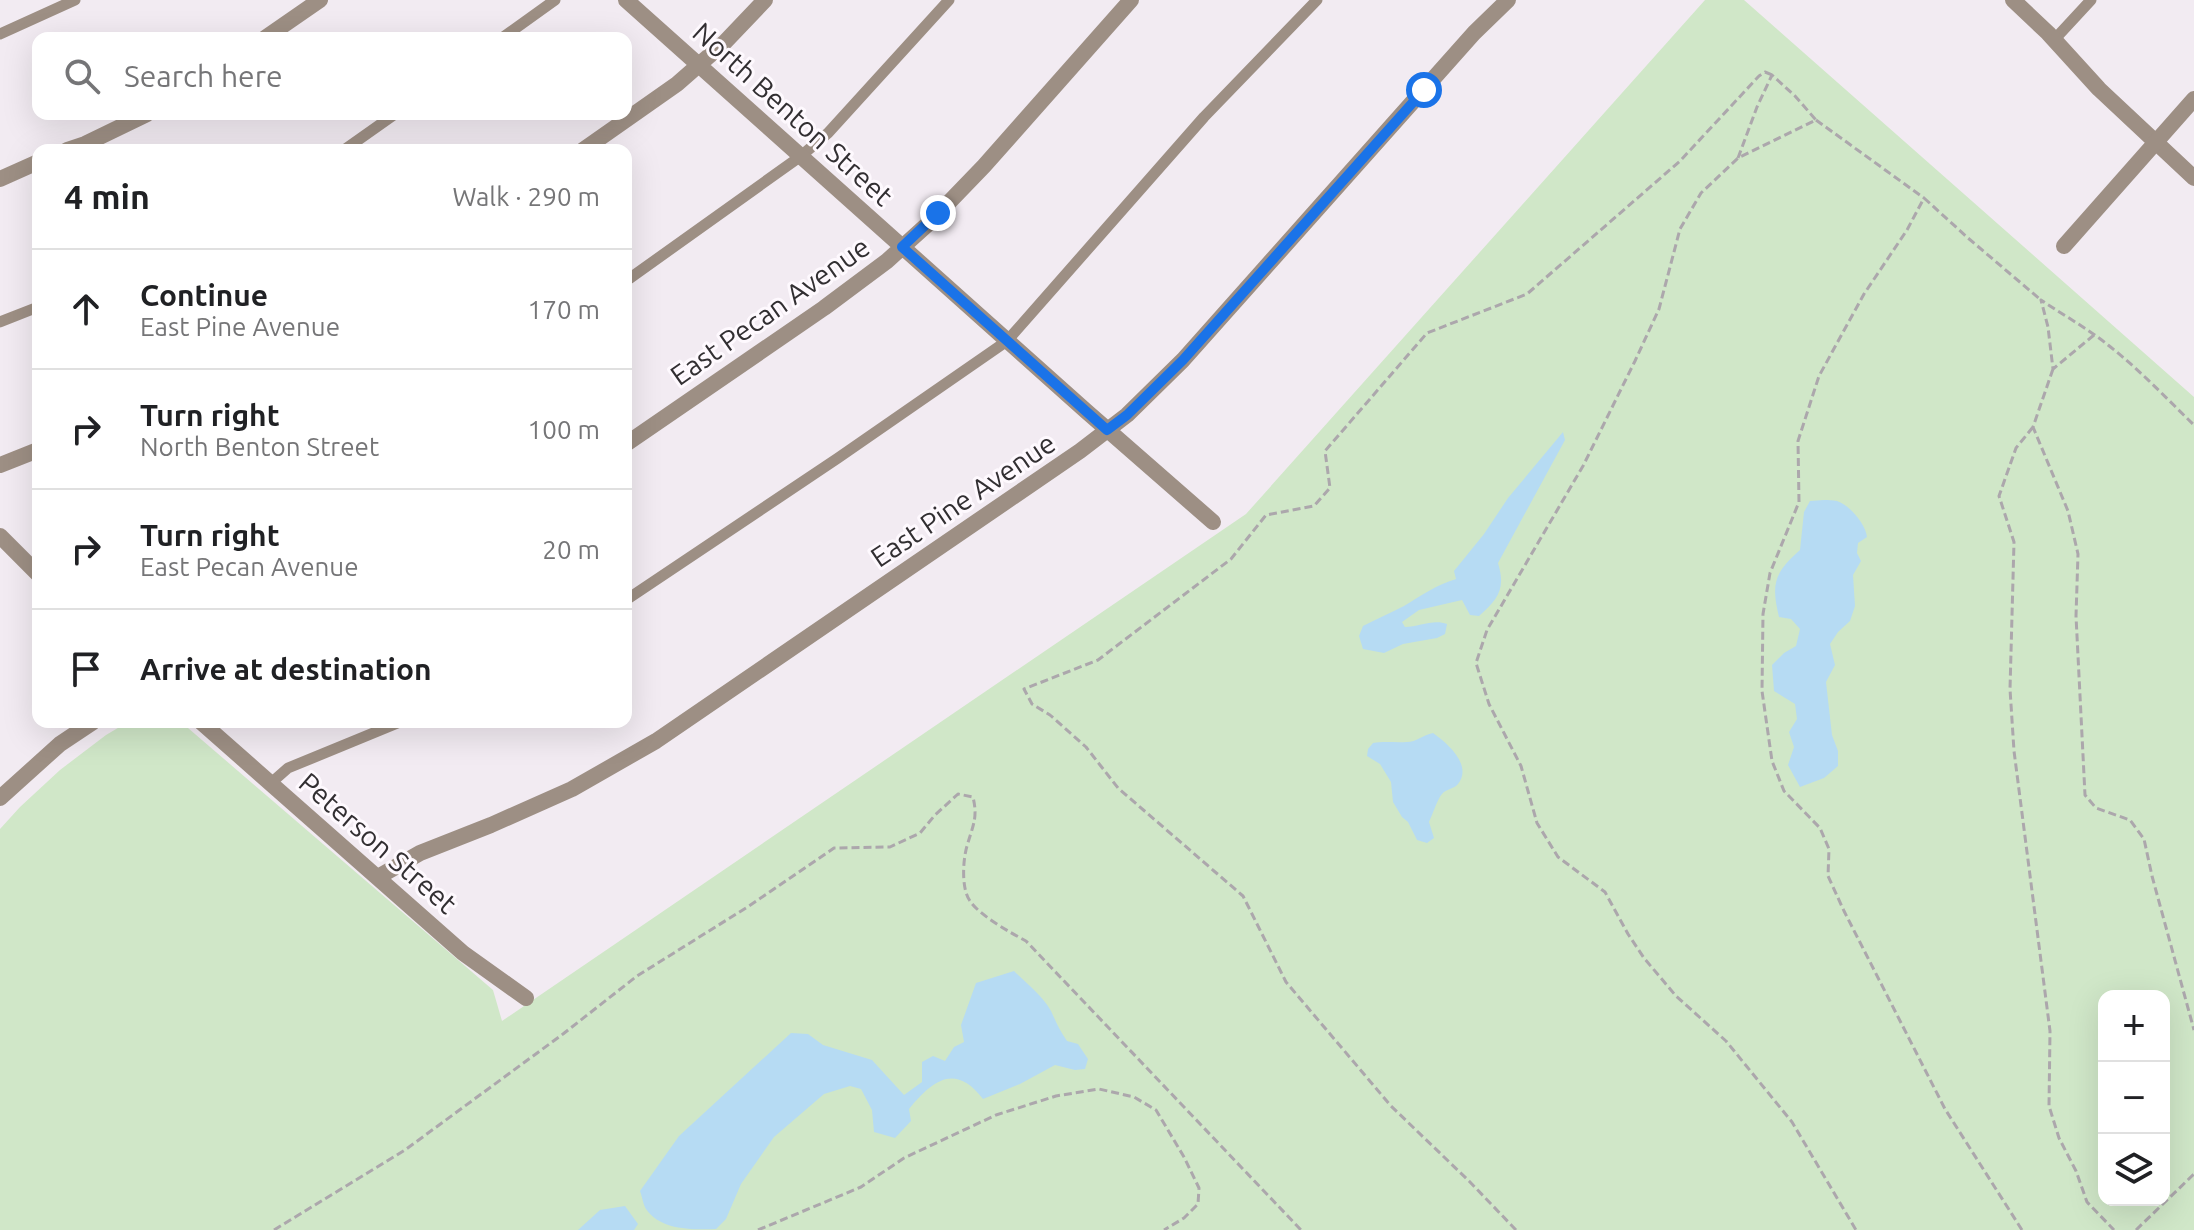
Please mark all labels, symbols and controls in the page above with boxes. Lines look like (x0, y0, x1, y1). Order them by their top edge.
street label: North Benton Street (687, 16, 899, 211)
search box (32, 32, 632, 120)
icon: search (60, 54, 104, 98)
text: Search here (124, 59, 283, 93)
route start (1406, 72, 1442, 108)
text: 4 min (64, 177, 150, 215)
text: Walk · 290 m (452, 182, 600, 211)
route end (920, 195, 956, 231)
street label: East Pecan Avenue (664, 230, 875, 391)
text: Continue (140, 278, 268, 312)
icon: ahead (64, 287, 108, 331)
text: 170 m (528, 295, 600, 324)
text: East Pine Avenue (140, 312, 340, 341)
text: Turn right (140, 398, 280, 432)
icon: right (64, 407, 108, 451)
text: 100 m (528, 415, 600, 444)
street label: East Pine Avenue (865, 427, 1061, 573)
text: North Benton Street (140, 432, 379, 461)
text: Turn right (140, 518, 280, 552)
icon: right (64, 527, 108, 571)
text: 20 m (542, 535, 600, 564)
text: East Pecan Avenue (140, 552, 359, 581)
icon: arrive (64, 647, 108, 691)
text: Arrive at destination (140, 652, 432, 686)
street label: Peterson Street (294, 766, 463, 919)
map controls (2098, 990, 2170, 1206)
button: + (2098, 990, 2170, 1062)
button: − (2098, 1062, 2170, 1134)
button: layers (2098, 1134, 2170, 1206)

